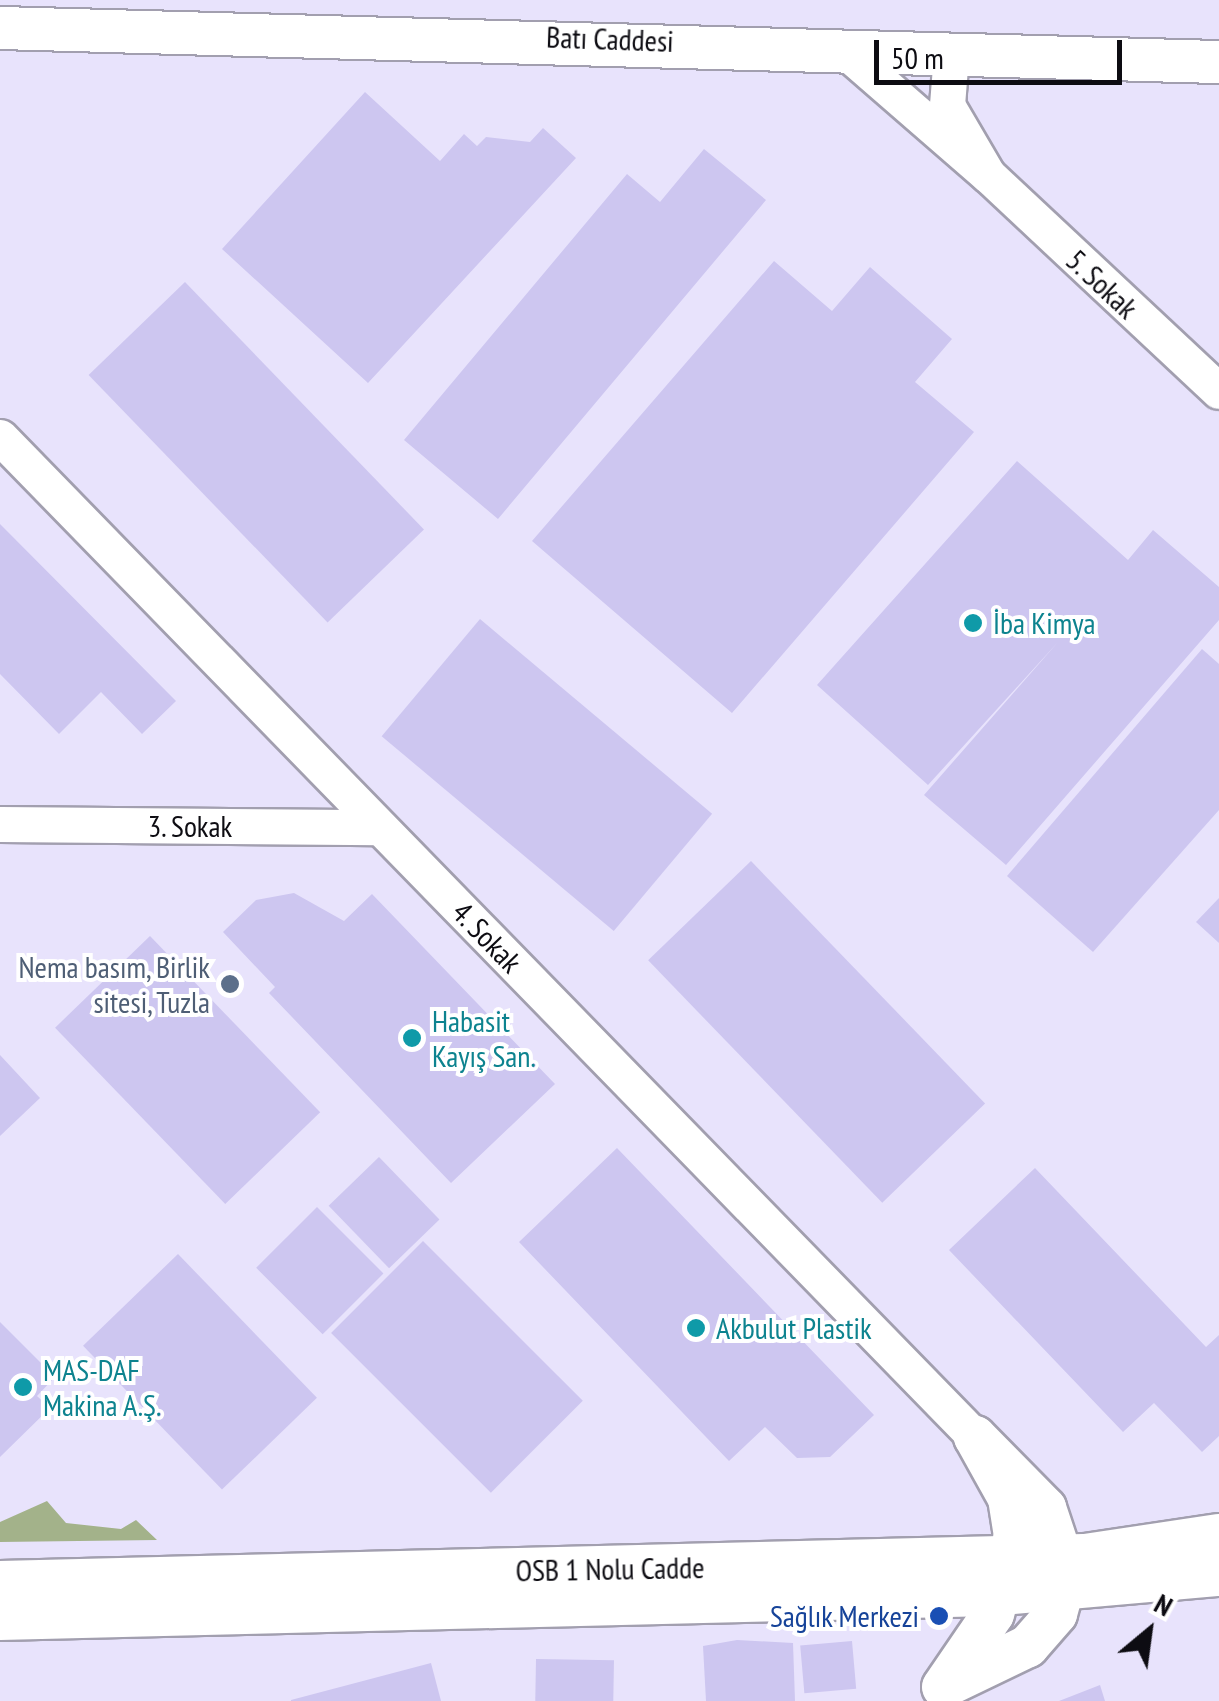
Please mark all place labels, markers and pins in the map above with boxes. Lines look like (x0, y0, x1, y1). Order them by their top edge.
place label: İba Kimya (993, 605, 1095, 641)
marker: İba Kimya (962, 612, 984, 634)
place label: Nema basım, Birlik sitesi, Tuzla (16, 949, 210, 1020)
marker: Nema basım, Birlik sitesi, Tuzla (219, 973, 241, 995)
place label: Habasit Kayış San. (432, 1003, 536, 1074)
marker: Habasit Kayış San. (401, 1027, 423, 1049)
place label: Akbulut Plastik (716, 1310, 872, 1346)
marker: Akbulut Plastik (685, 1317, 707, 1339)
place label: MAS-DAF Makina A.Ş. (43, 1352, 162, 1422)
marker: MAS-DAF Makina A.Ş. (12, 1376, 34, 1398)
place label: Sağlık Merkezi (769, 1598, 919, 1634)
marker: Sağlık Merkezi (928, 1605, 950, 1627)

